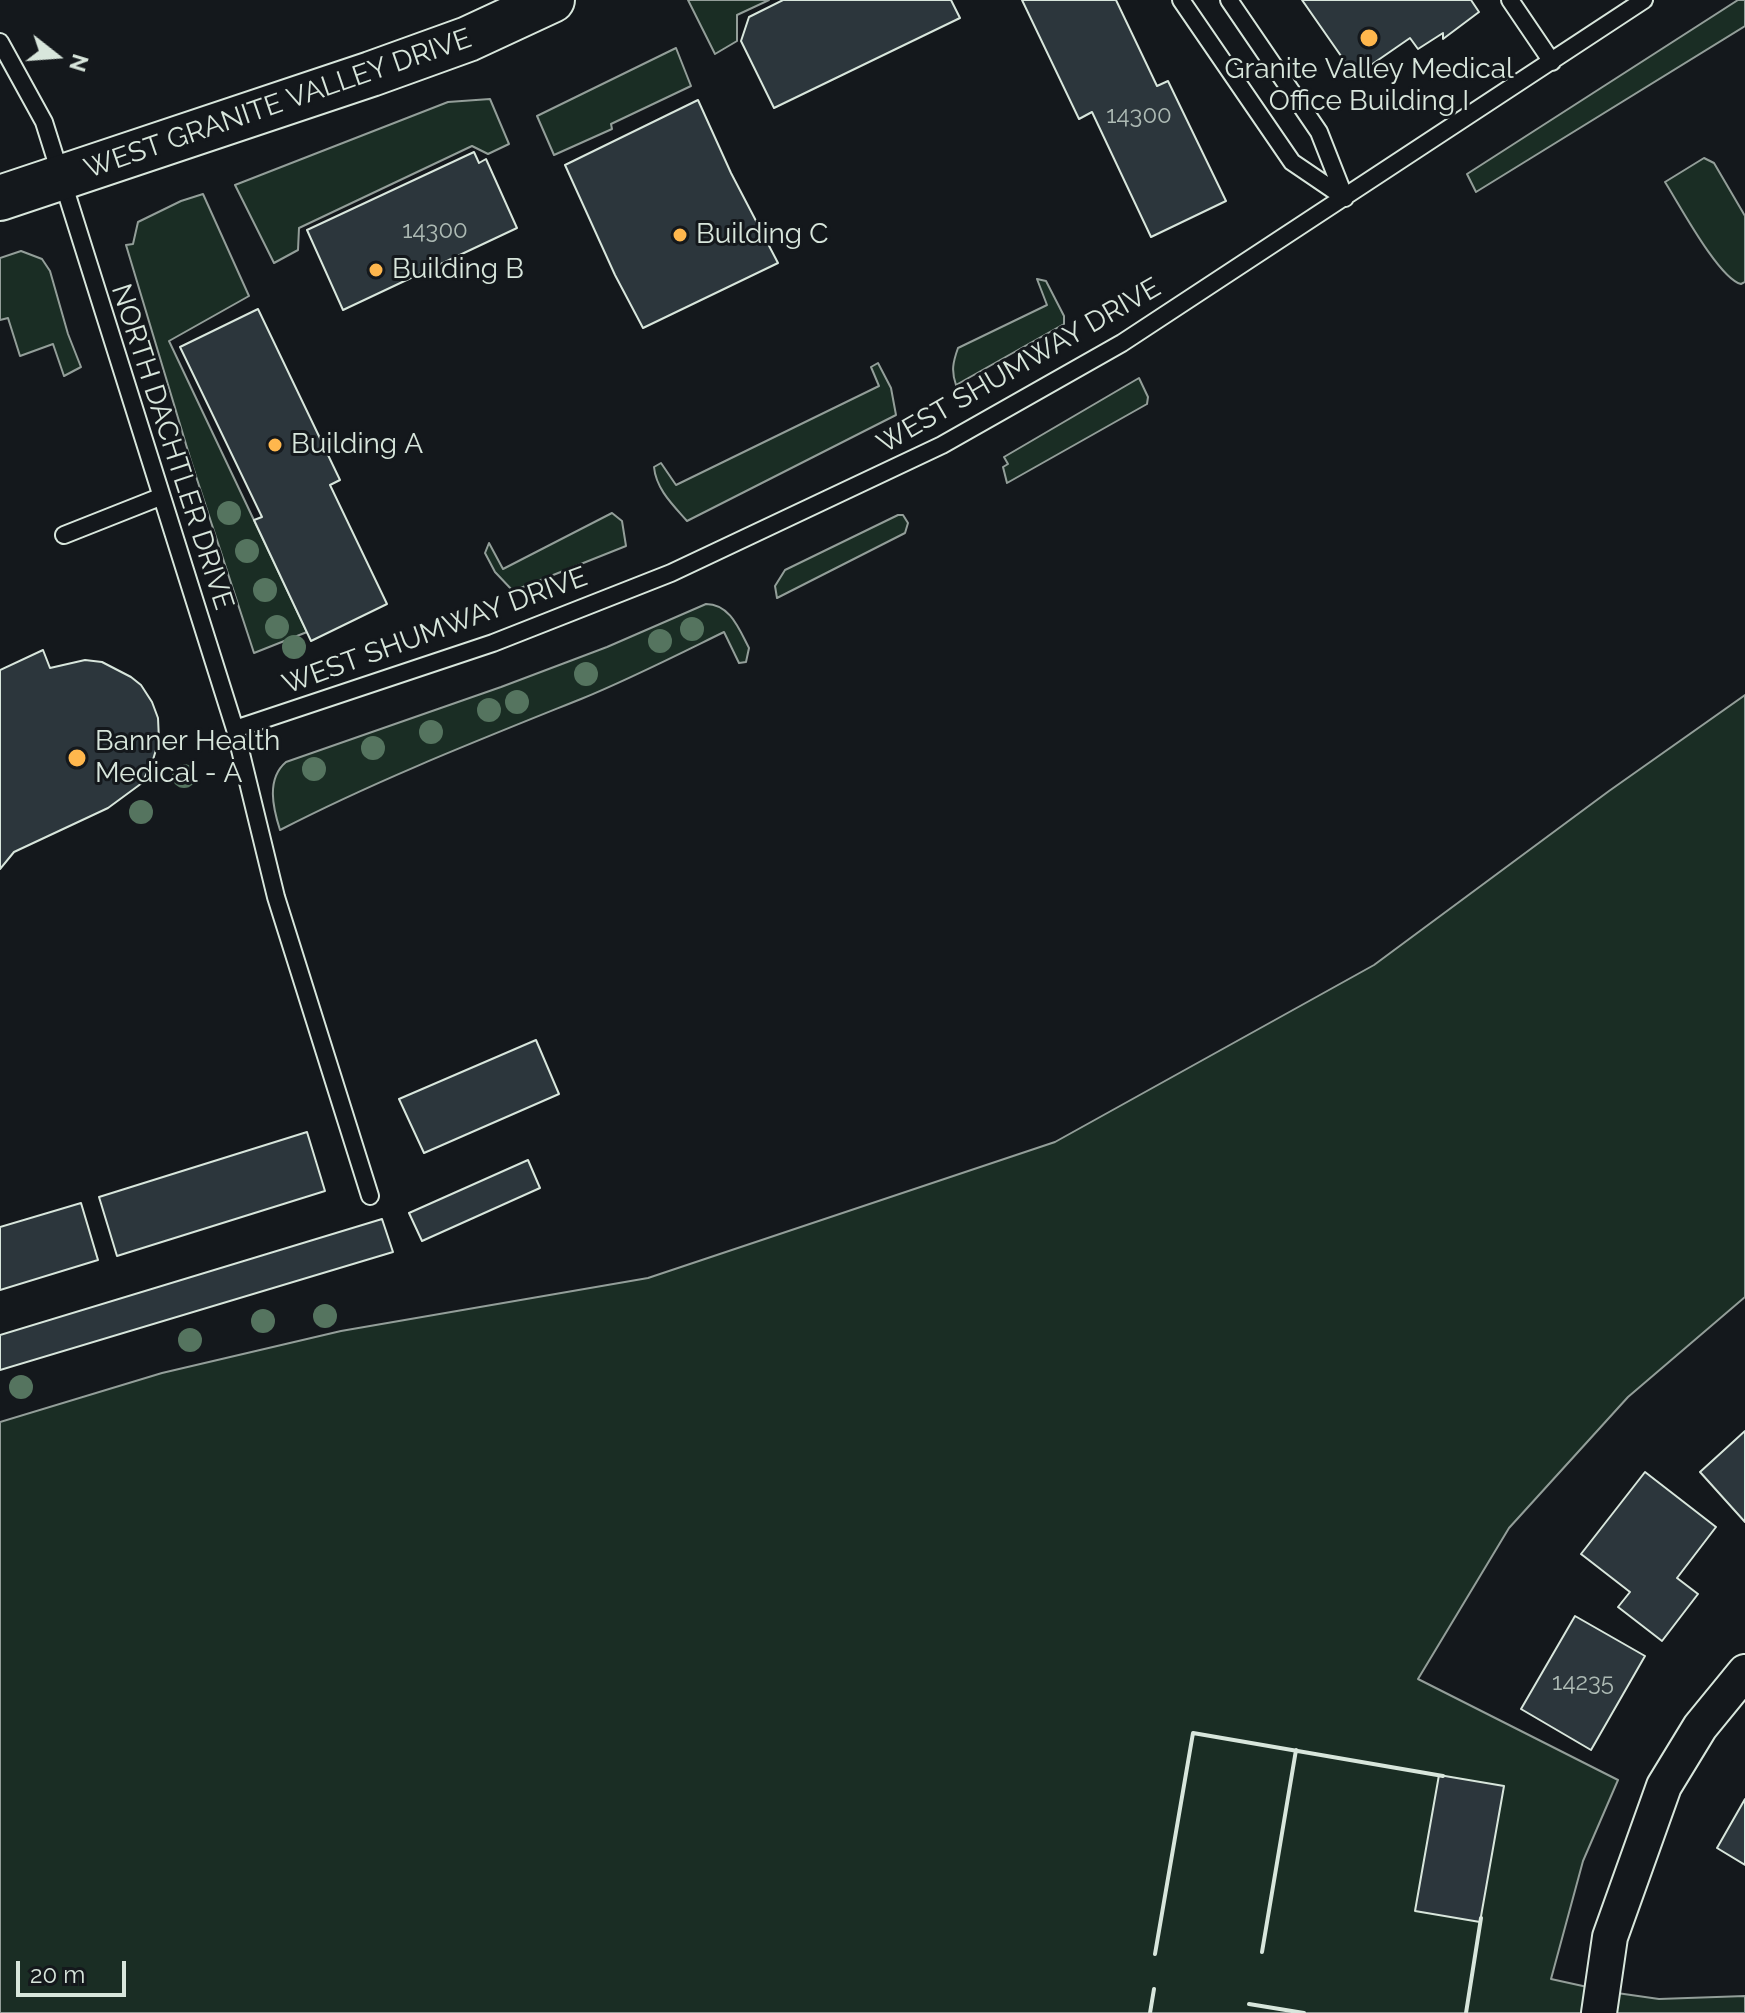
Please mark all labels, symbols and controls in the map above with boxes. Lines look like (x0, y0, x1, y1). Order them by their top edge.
north arrow (16, 16, 96, 96)
street label: WEST GRANITE VALLEY DRIVE (80, 22, 476, 186)
marker: Granite Valley Medical Office Building I (1358, 27, 1380, 49)
place label: Granite Valley Medical Office Building I (1224, 53, 1514, 119)
house number: 14300 (1106, 102, 1172, 130)
house number: 14300 (402, 217, 468, 245)
place label: Building C (696, 218, 828, 252)
marker: Building C (671, 226, 689, 244)
place label: Building B (392, 253, 524, 287)
marker: Building B (367, 261, 385, 279)
street label: WEST SHUMWAY DRIVE (871, 271, 1167, 461)
street label: NORTH DACHTLER DRIVE (103, 280, 241, 614)
place label: Building A (291, 428, 423, 462)
marker: Building A (266, 436, 284, 454)
street label: WEST SHUMWAY DRIVE (278, 560, 592, 702)
place label: Banner Health Medical - A (95, 725, 280, 791)
marker: Banner Health Medical - A (66, 747, 88, 769)
house number: 14235 (1552, 1669, 1614, 1697)
scale bar (20, 1945, 130, 1995)
text: 20 m (30, 1960, 85, 1989)

